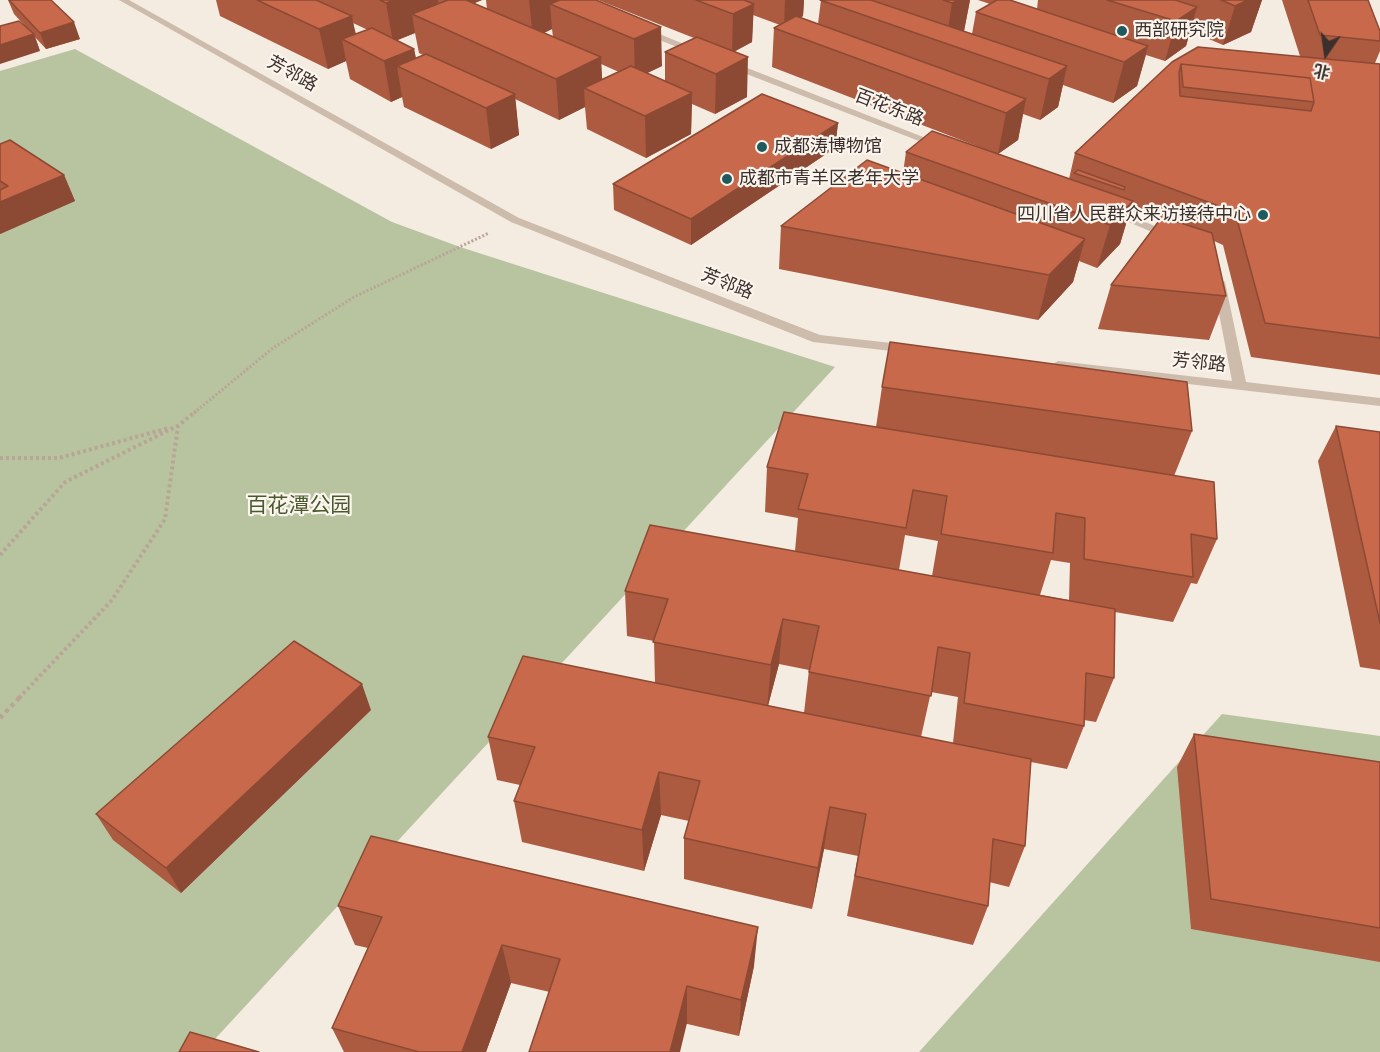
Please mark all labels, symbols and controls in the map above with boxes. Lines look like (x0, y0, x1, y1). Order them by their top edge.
place label: 西部研究院 (1134, 20, 1224, 42)
marker: 西部研究院 (1115, 24, 1129, 38)
north arrow (1296, 24, 1356, 84)
street label: 芳邻路 (263, 51, 321, 97)
text: 北 (1312, 59, 1332, 84)
street label: 百花东路 (852, 85, 926, 131)
place label: 成都涛博物馆 (774, 136, 882, 158)
marker: 成都涛博物馆 (755, 140, 769, 154)
place label: 成都市青羊区老年大学 (739, 168, 919, 190)
marker: 成都市青羊区老年大学 (720, 172, 734, 186)
place label: 四川省人民群众来访接待中心 (1017, 204, 1251, 226)
marker: 四川省人民群众来访接待中心 (1256, 208, 1270, 222)
street label: 芳邻路 (698, 264, 756, 304)
street label: 芳邻路 (1171, 349, 1227, 377)
park label: 百花潭公园 (247, 493, 351, 519)

